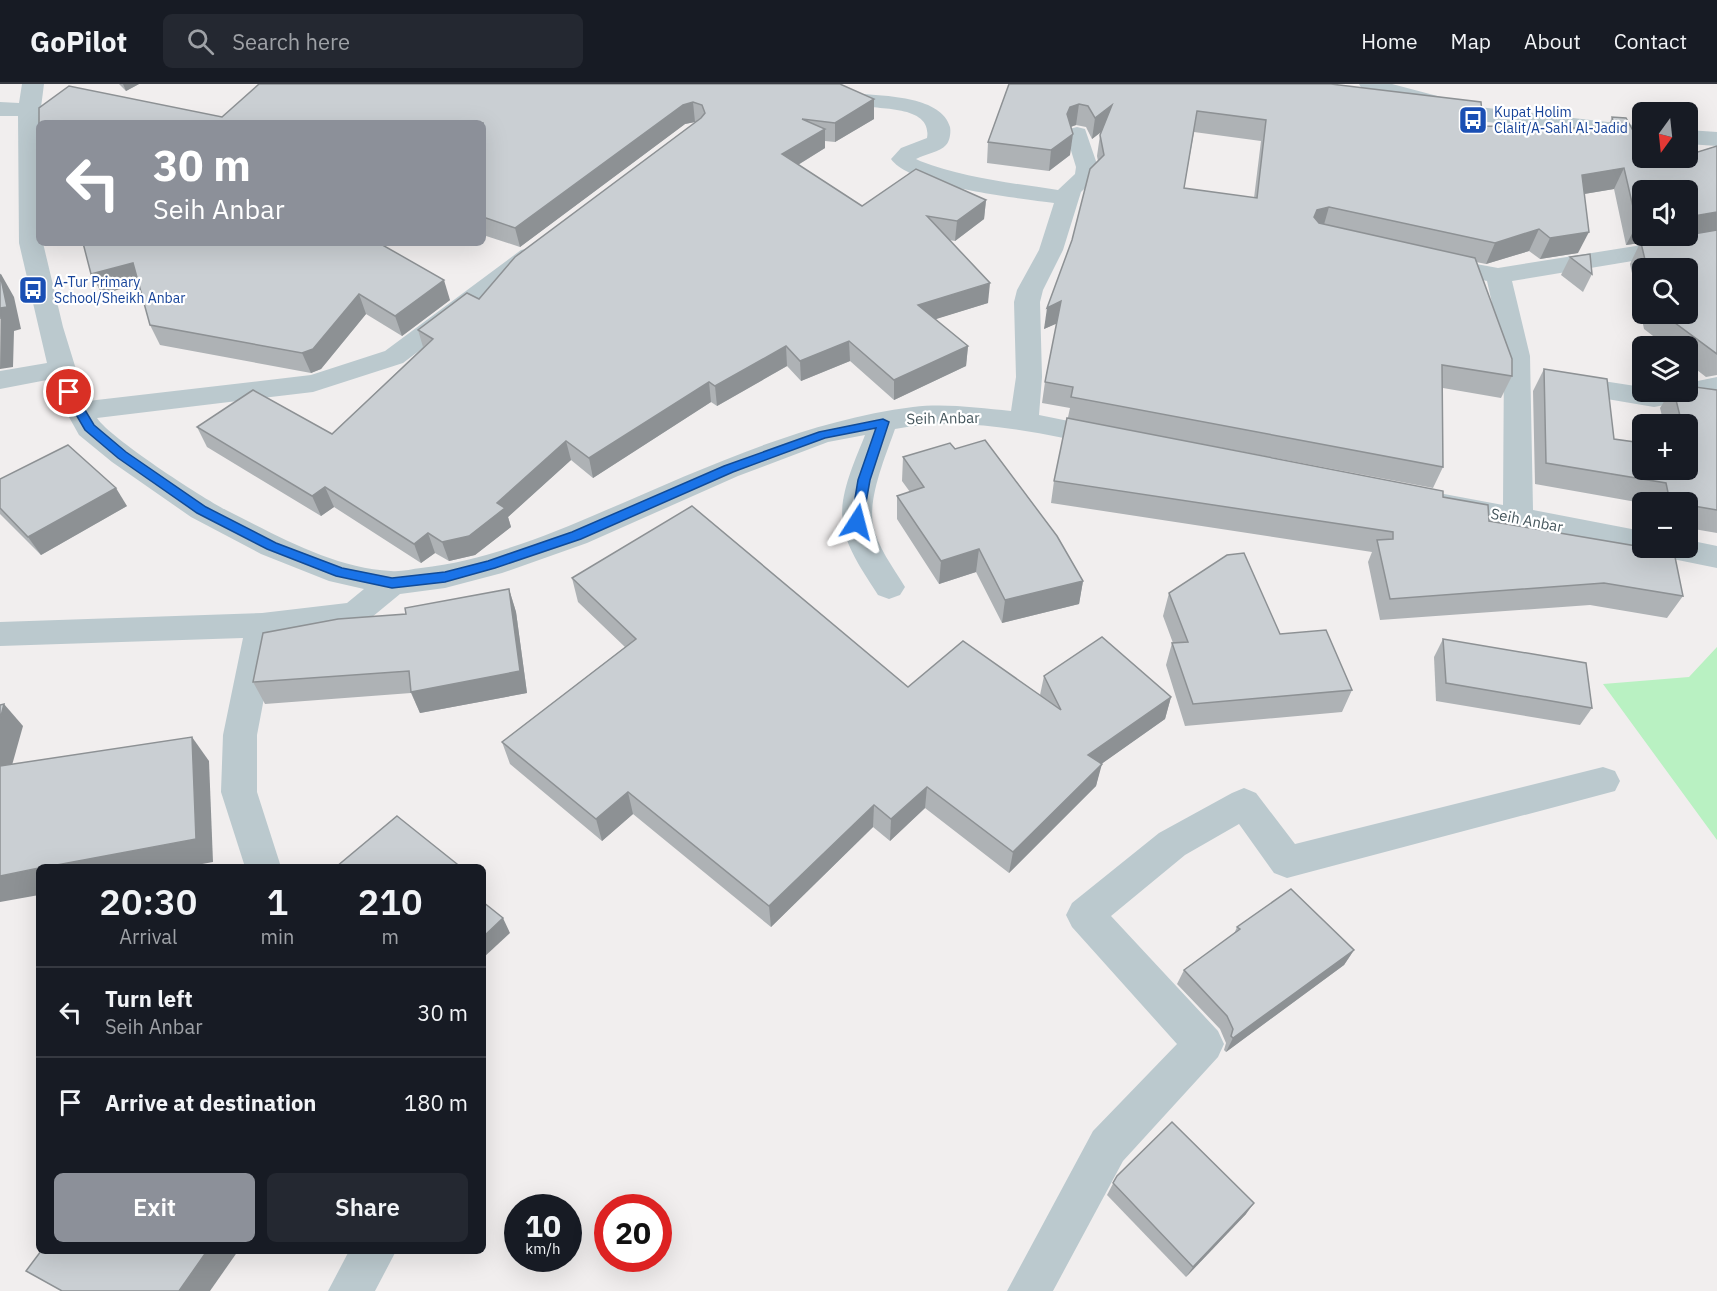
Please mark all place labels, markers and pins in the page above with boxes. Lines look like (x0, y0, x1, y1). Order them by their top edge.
place label: Kupat Holim Clalit/A-Sahl Al-Jadid (1494, 103, 1628, 137)
bus stop icon: Kupat Holim Clalit/A-Sahl Al-Jadid (1457, 104, 1489, 136)
place label: A-Tur Primary School/Sheikh Anbar (54, 273, 185, 307)
bus stop icon: A-Tur Primary School/Sheikh Anbar (17, 274, 49, 306)
pin (43, 366, 94, 417)

